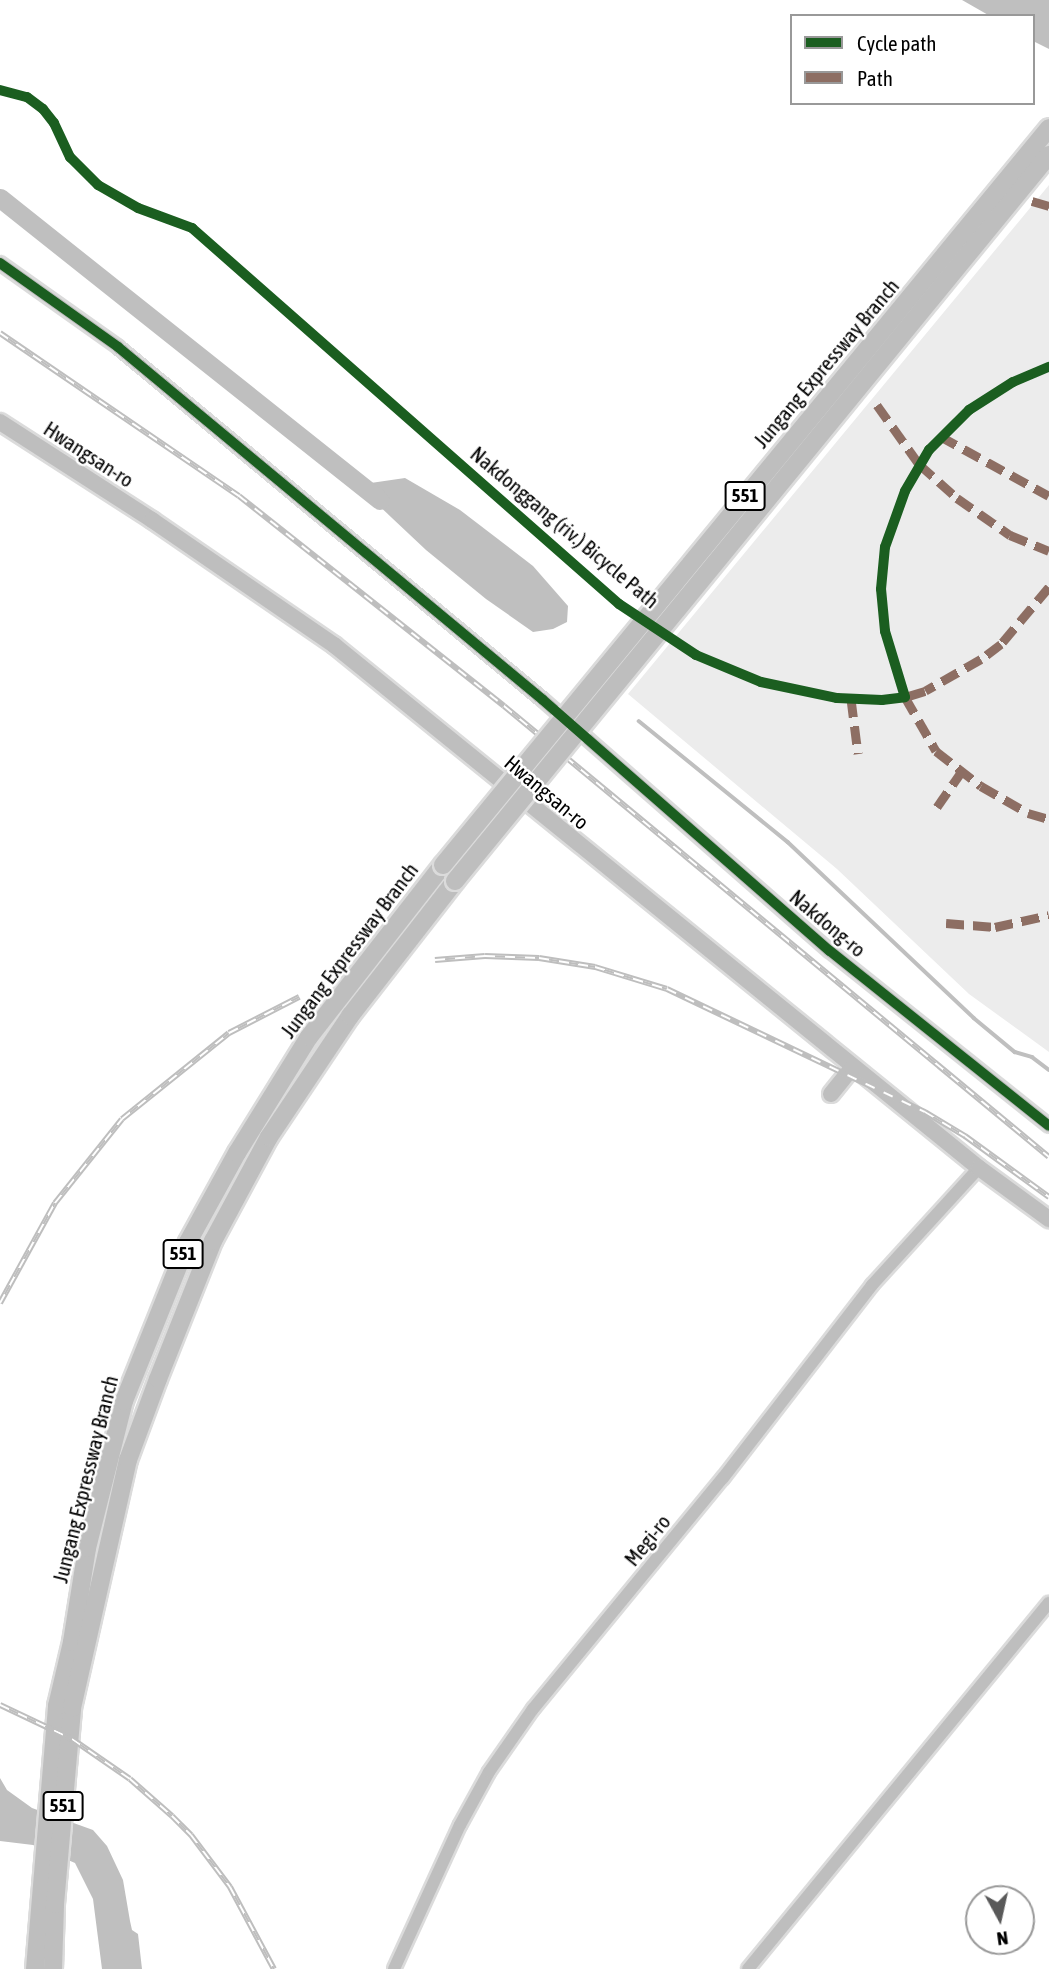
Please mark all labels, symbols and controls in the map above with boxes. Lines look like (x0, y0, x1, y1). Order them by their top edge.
legend (790, 14, 1035, 105)
text: Cycle path (857, 31, 936, 55)
text: Path (857, 66, 893, 90)
street label: Jungang Expressway Branch (748, 273, 904, 453)
street label: Hwangsan-ro (39, 416, 139, 492)
street label: Nakdonggang (riv.) Bicycle Path (466, 441, 664, 613)
road number: 551 (724, 481, 766, 512)
street label: Hwangsan-ro (500, 750, 594, 834)
street label: Jungang Expressway Branch (275, 857, 423, 1043)
street label: Nakdong-ro (785, 884, 871, 962)
road number: 551 (162, 1238, 204, 1270)
street label: Jungang Expressway Branch (47, 1373, 123, 1585)
street label: Megi-ro (619, 1509, 675, 1571)
road number: 551 (42, 1790, 84, 1822)
north arrow (965, 1885, 1035, 1955)
text: N (996, 1927, 1010, 1950)

